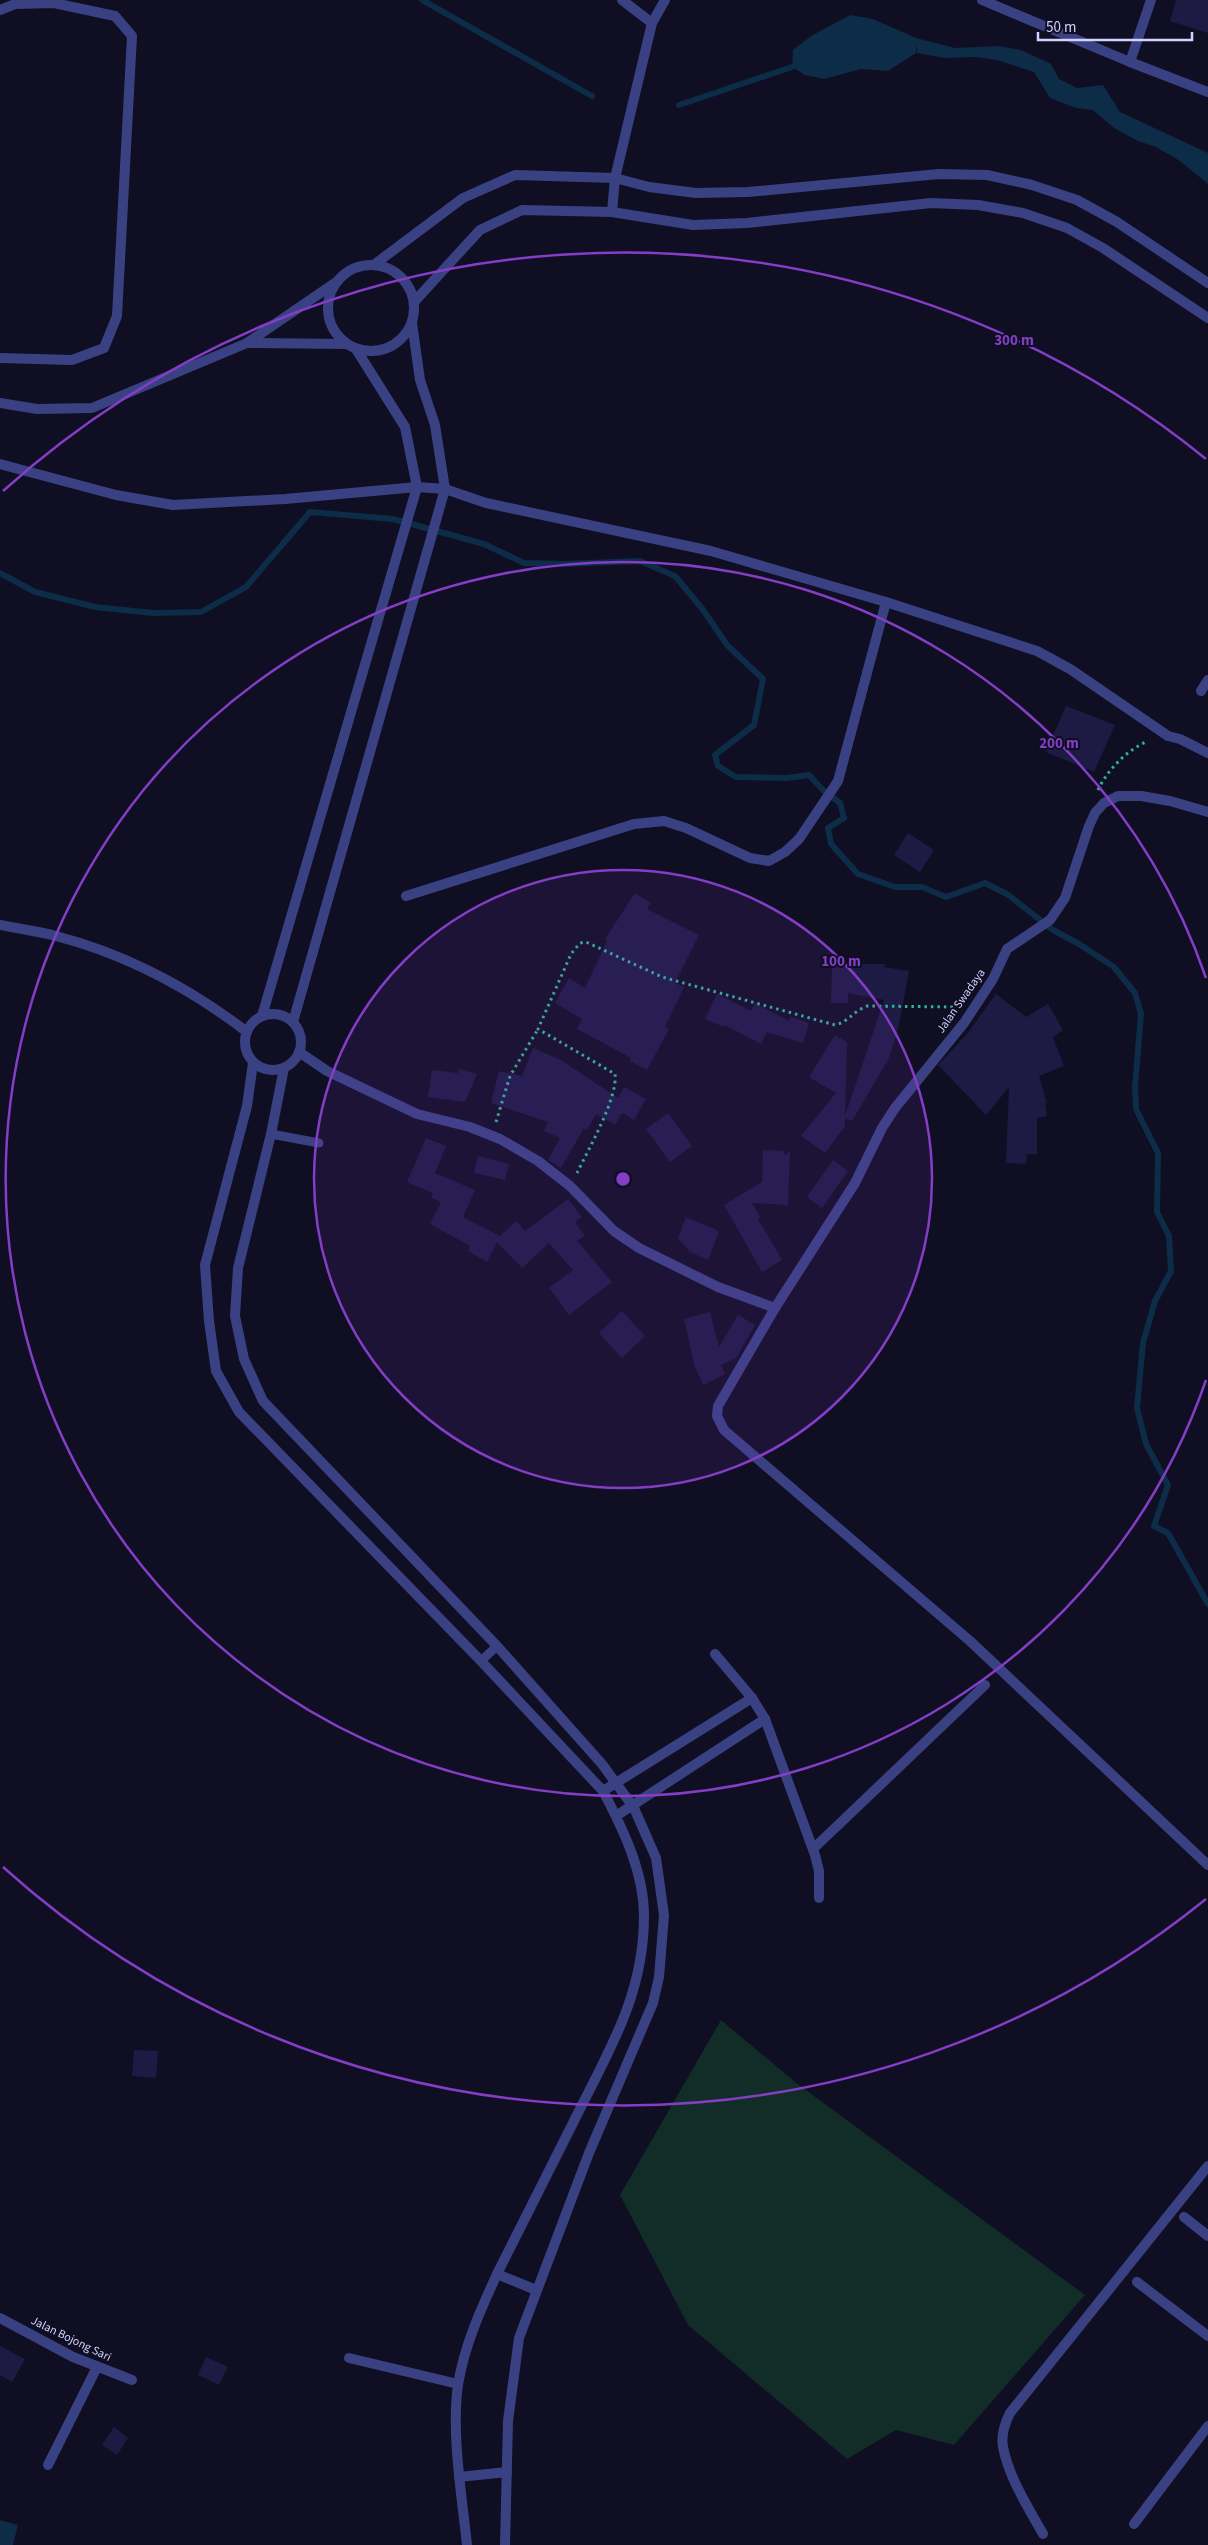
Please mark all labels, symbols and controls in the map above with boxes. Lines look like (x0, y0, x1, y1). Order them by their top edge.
scale bar (1038, 10, 1192, 42)
text: 50 m (1046, 17, 1076, 38)
text: 300 m (994, 330, 1034, 351)
text: 200 m (1039, 733, 1079, 754)
text: 100 m (821, 951, 861, 972)
street label: Jalan Swadaya (933, 965, 989, 1037)
centre of rings (614, 1170, 632, 1188)
street label: Jalan Bojong Sari (28, 2312, 114, 2366)

